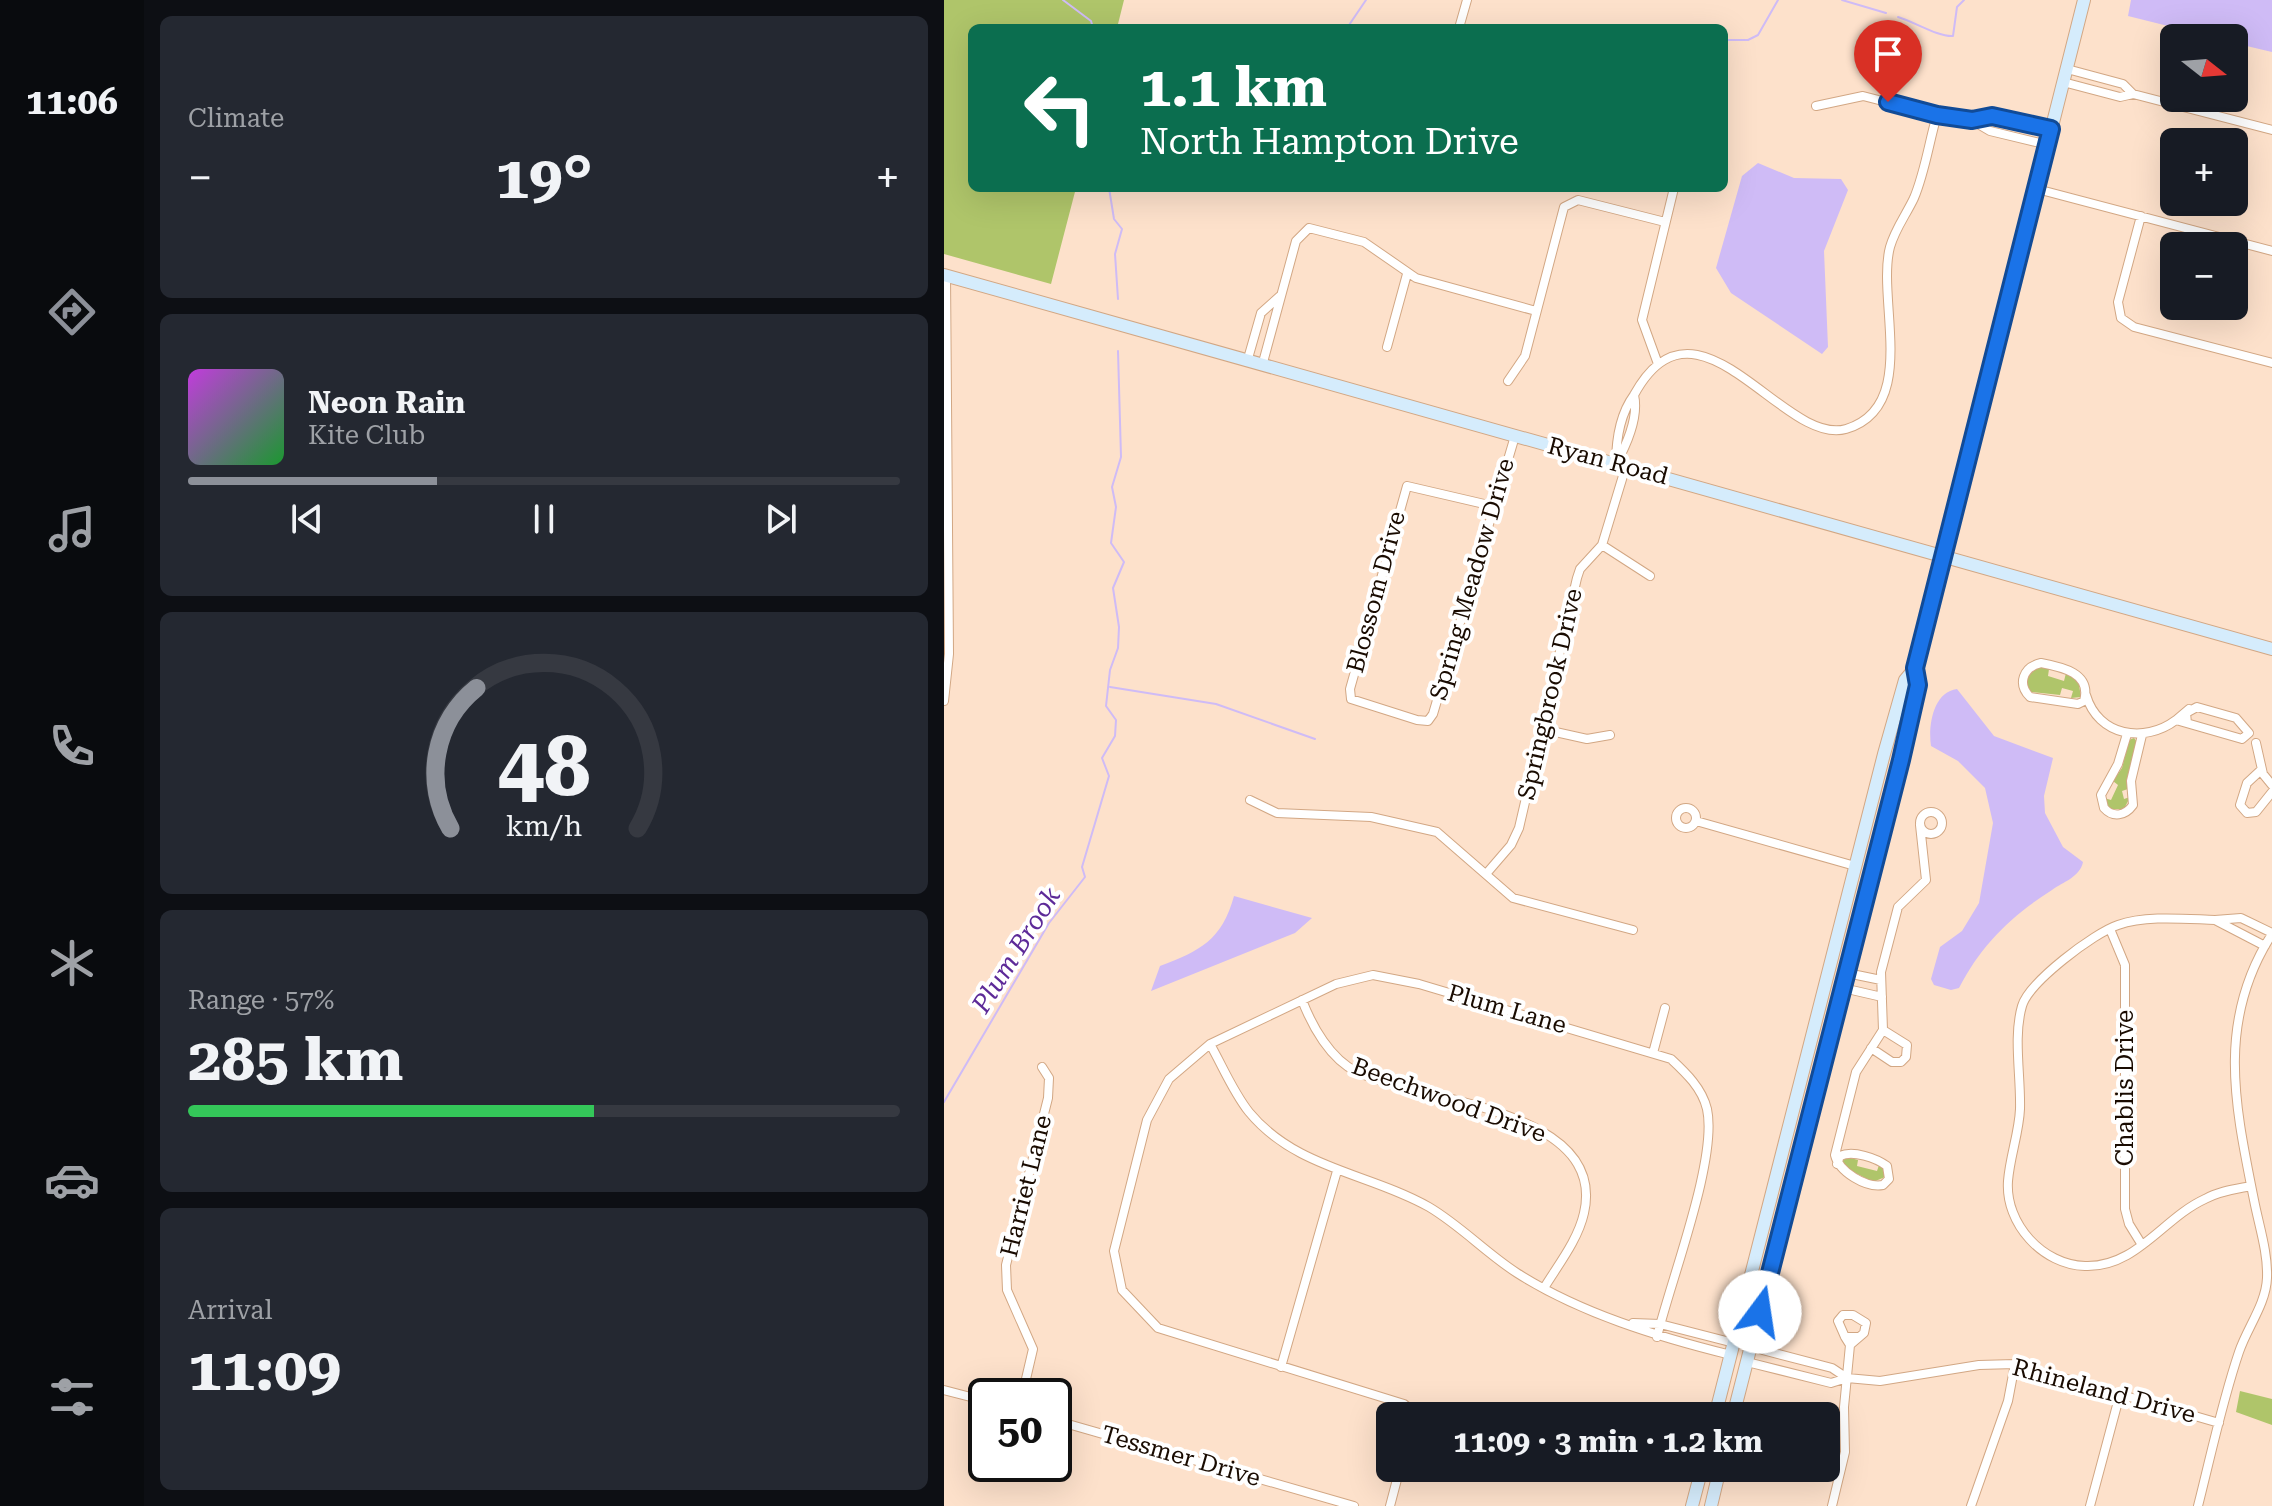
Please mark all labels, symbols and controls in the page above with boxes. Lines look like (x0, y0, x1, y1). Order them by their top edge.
pin (1854, 20, 1922, 102)
north arrow (2160, 24, 2248, 112)
map controls (2160, 24, 2248, 320)
icon: arrive (1866, 32, 1910, 76)
text: 1.1 km (1140, 54, 1327, 120)
icon: left (1008, 56, 1112, 160)
text: 11:06 (26, 81, 118, 123)
text: Climate (188, 103, 284, 133)
text: North Hampton Drive (1140, 121, 1519, 163)
button: + (2160, 128, 2248, 216)
text: 19° (495, 142, 593, 213)
text: − (188, 152, 213, 204)
text: + (875, 152, 900, 204)
button: − (2160, 232, 2248, 320)
icon: directions (44, 284, 100, 340)
text: Neon Rain (308, 385, 465, 420)
text: Kite Club (308, 420, 425, 450)
street label: Ryan Road (1545, 432, 1671, 490)
street label: Spring Meadow Drive (1424, 455, 1520, 703)
icon: previous (285, 497, 329, 541)
icon: pause (522, 497, 566, 541)
icon: next (759, 497, 803, 541)
icon: music (44, 501, 100, 557)
street label: Blossom Drive (1341, 508, 1411, 676)
street label: Springbrook Drive (1512, 586, 1588, 802)
icon: phone (44, 718, 100, 774)
text: 48 (497, 718, 591, 815)
text: km/h (506, 809, 582, 843)
water label: Plum Brook (965, 881, 1067, 1019)
icon: climate (44, 935, 100, 991)
street label: Plum Lane (1444, 979, 1570, 1039)
text: Range · 57% (188, 985, 334, 1015)
street label: Chablis Drive (2111, 1010, 2139, 1166)
text: 285 km (188, 1024, 403, 1095)
street label: Beechwood Drive (1348, 1052, 1550, 1148)
street label: Harriet Lane (995, 1112, 1057, 1260)
icon: car (44, 1152, 100, 1208)
position arrow (1718, 1270, 1802, 1354)
text: Arrival (188, 1295, 273, 1325)
text: 11:09 (188, 1334, 341, 1405)
street label: Rhineland Drive (2009, 1353, 2199, 1429)
icon: filters (44, 1369, 100, 1425)
speed limit sign: 50 (968, 1378, 1072, 1482)
street label: Tessmer Drive (1098, 1420, 1264, 1492)
text: 11:09 · 3 min · 1.2 km (1453, 1424, 1763, 1459)

